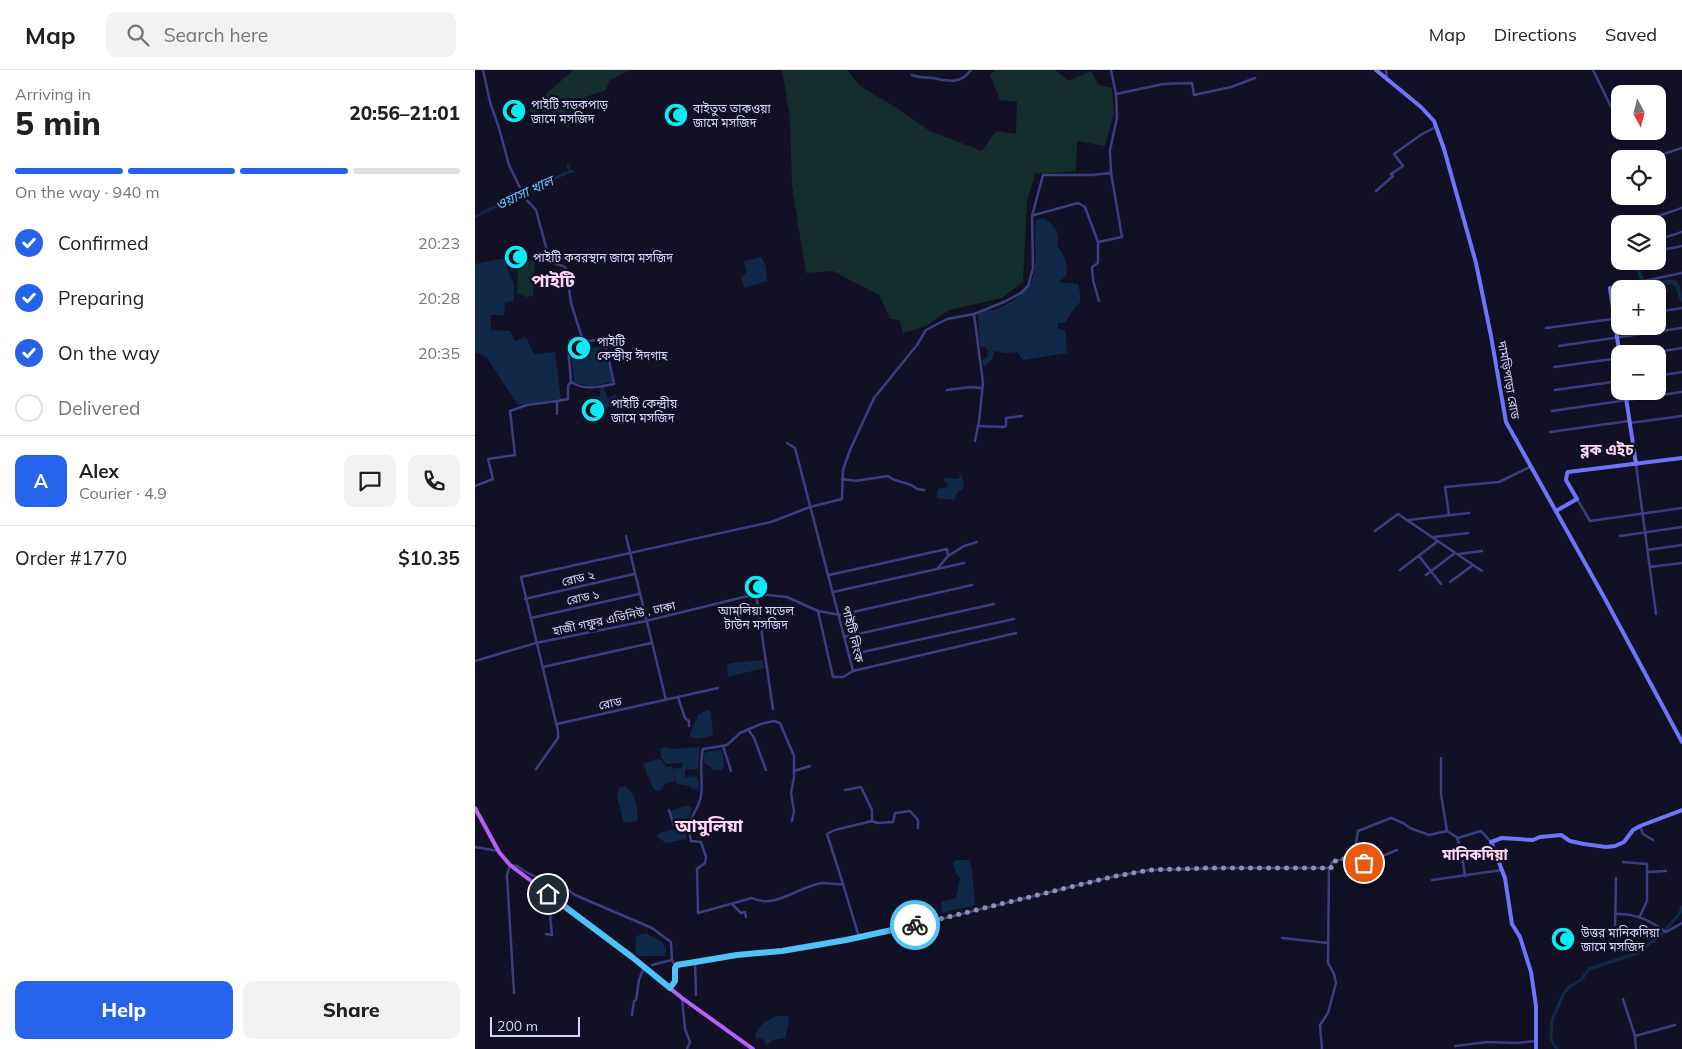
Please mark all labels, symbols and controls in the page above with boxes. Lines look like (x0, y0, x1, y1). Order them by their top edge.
search box (106, 12, 456, 57)
text: Map (25, 20, 76, 50)
icon: search (124, 21, 152, 49)
text: Search here (164, 23, 268, 47)
text: Map (1429, 23, 1466, 46)
text: Directions (1494, 23, 1577, 46)
text: Saved (1605, 23, 1657, 46)
text: Arriving in (15, 84, 91, 104)
north arrow (1611, 85, 1666, 140)
map controls (1611, 85, 1666, 400)
place label: পাইটি সড়কপাড় জামে মসজিদ (530, 97, 609, 126)
mosque icon: পাইটি সড়কপাড় জামে মসজিদ (501, 98, 527, 124)
text: 20:56–21:01 (349, 101, 460, 125)
place label: বাইতুত তাকওয়া জামে মসজিদ (692, 101, 772, 130)
mosque icon: বাইতুত তাকওয়া জামে মসজিদ (663, 102, 689, 128)
text: 5 min (15, 103, 101, 143)
button: locate (1611, 150, 1666, 205)
water label: ওয়াসা খাল (492, 171, 558, 214)
text: On the way · 940 m (15, 182, 160, 202)
button: layers (1611, 215, 1666, 270)
icon: check (15, 229, 43, 257)
text: Confirmed (58, 231, 149, 255)
text: 20:23 (418, 233, 460, 253)
mosque icon: পাইটি কবরস্থান জামে মসজিদ (503, 244, 529, 270)
place label: পাইটি কবরস্থান জামে মসজিদ (533, 250, 673, 265)
district label: পাইটি (531, 269, 576, 292)
button: + (1611, 280, 1666, 335)
icon: check (15, 284, 43, 312)
text: Preparing (58, 286, 144, 310)
text: 20:28 (418, 288, 460, 308)
place label: পাইটি কেন্দ্রীয় ঈদগাহ (597, 334, 668, 363)
mosque icon: পাইটি কেন্দ্রীয় ঈদগাহ (566, 335, 592, 361)
icon: check (15, 339, 43, 367)
street label: দামড়িপাড়া রোড (1495, 339, 1523, 421)
text: On the way (58, 341, 160, 365)
text: 20:35 (418, 343, 460, 363)
button: − (1611, 345, 1666, 400)
text: Delivered (58, 396, 140, 420)
place label: পাইটি কেন্দ্রীয় জামে মসজিদ (610, 396, 678, 425)
mosque icon: পাইটি কেন্দ্রীয় জামে মসজিদ (580, 397, 606, 423)
district label: ব্লক এইচ (1580, 440, 1634, 459)
button: chat (344, 455, 396, 507)
button: phone (408, 455, 460, 507)
text: Alex (79, 459, 119, 483)
text: A (34, 469, 48, 493)
text: Courier · 4.9 (79, 483, 167, 503)
text: Order #1770 (15, 546, 127, 570)
text: $10.35 (398, 546, 460, 570)
street label: রোড ২ (560, 567, 596, 589)
mosque icon: আমুলিয়া মডেল টাউন মসজিদ (743, 574, 769, 600)
street label: রোড ১ (565, 586, 601, 608)
street label: হাজী গফুর এভিনিউ , ঢাকা (550, 597, 678, 640)
place label: আমুলিয়া মডেল টাউন মসজিদ (717, 603, 794, 632)
street label: পাইটি লিংক (839, 604, 867, 664)
street label: রোড (597, 693, 623, 713)
district label: আমুলিয়া (674, 814, 744, 837)
pin (1343, 842, 1385, 884)
district label: মানিকদিয়া (1441, 845, 1509, 864)
icon: bag (1350, 849, 1378, 877)
pin (527, 873, 569, 915)
icon: home (534, 880, 562, 908)
courier (890, 900, 940, 950)
icon: bike (901, 911, 929, 939)
place label: উত্তর মানিকদিয়া জামে মসজিদ (1580, 925, 1660, 954)
mosque icon: উত্তর মানিকদিয়া জামে মসজিদ (1550, 926, 1576, 952)
button: Help (15, 981, 233, 1039)
button: Share (243, 981, 460, 1039)
scale bar (490, 1014, 580, 1037)
text: 200 m (497, 1017, 538, 1035)

